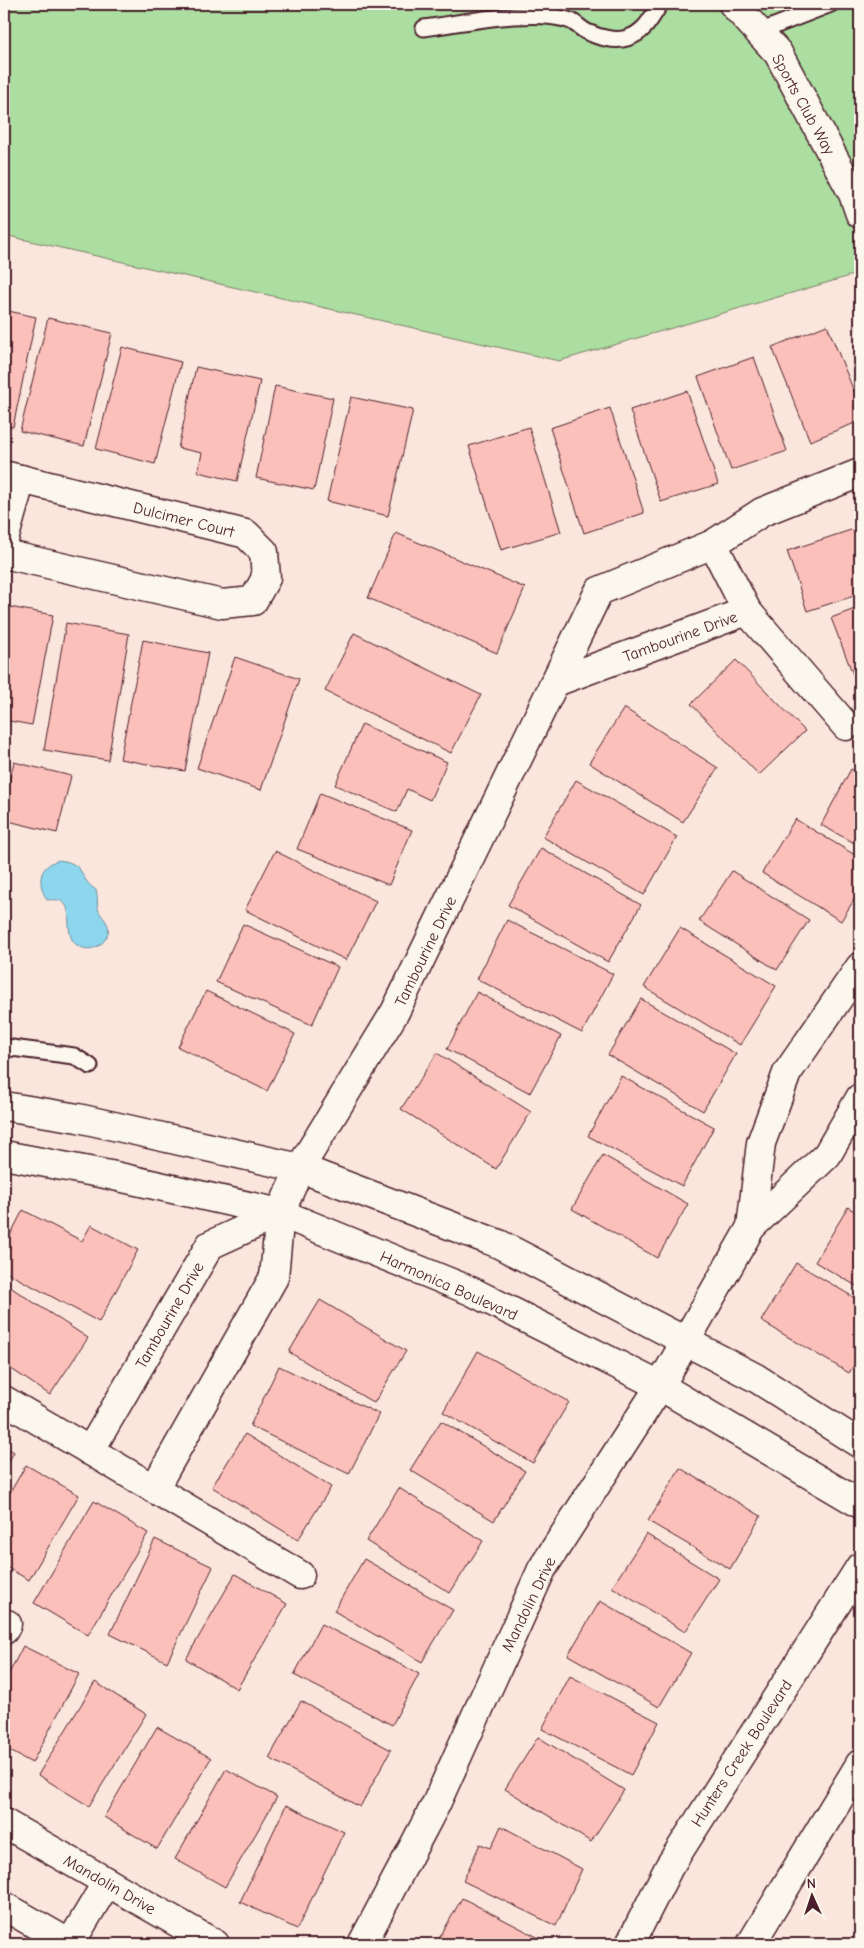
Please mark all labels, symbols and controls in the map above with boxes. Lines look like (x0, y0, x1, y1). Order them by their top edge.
street label: Sports Club Way (768, 51, 839, 159)
street label: Dulcimer Court (131, 499, 237, 541)
street label: Tambourine Drive (621, 608, 740, 666)
street label: Tambourine Drive (391, 893, 460, 1009)
street label: Harmonica Boulevard (377, 1247, 520, 1324)
street label: Tambourine Drive (132, 1259, 208, 1372)
street label: Mandolin Drive (498, 1554, 560, 1655)
street label: Hunters Creek Boulevard (688, 1677, 796, 1830)
street label: Mandolin Drive (60, 1851, 159, 1918)
north arrow (786, 1870, 836, 1920)
text: N (806, 1875, 816, 1892)

